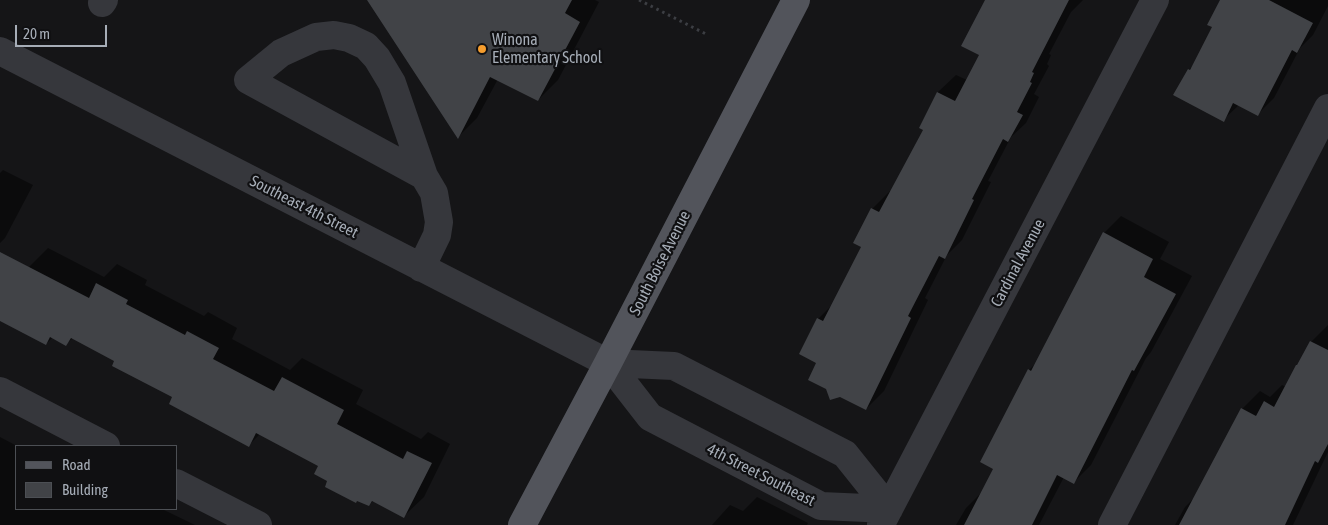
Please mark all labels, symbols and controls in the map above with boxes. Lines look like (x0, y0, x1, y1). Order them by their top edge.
scale bar (18, 15, 110, 47)
text: 20 m (23, 25, 50, 42)
place label: Winona Elementary School (492, 30, 602, 68)
marker: Winona Elementary School (476, 43, 488, 55)
street label: Southeast 4th Street (247, 172, 361, 242)
street label: South Boise Avenue (625, 208, 695, 318)
street label: Cardinal Avenue (987, 216, 1049, 310)
street label: 4th Street Southeast (704, 440, 818, 510)
legend (15, 445, 178, 510)
text: Road (62, 456, 91, 473)
text: Building (62, 481, 108, 498)

